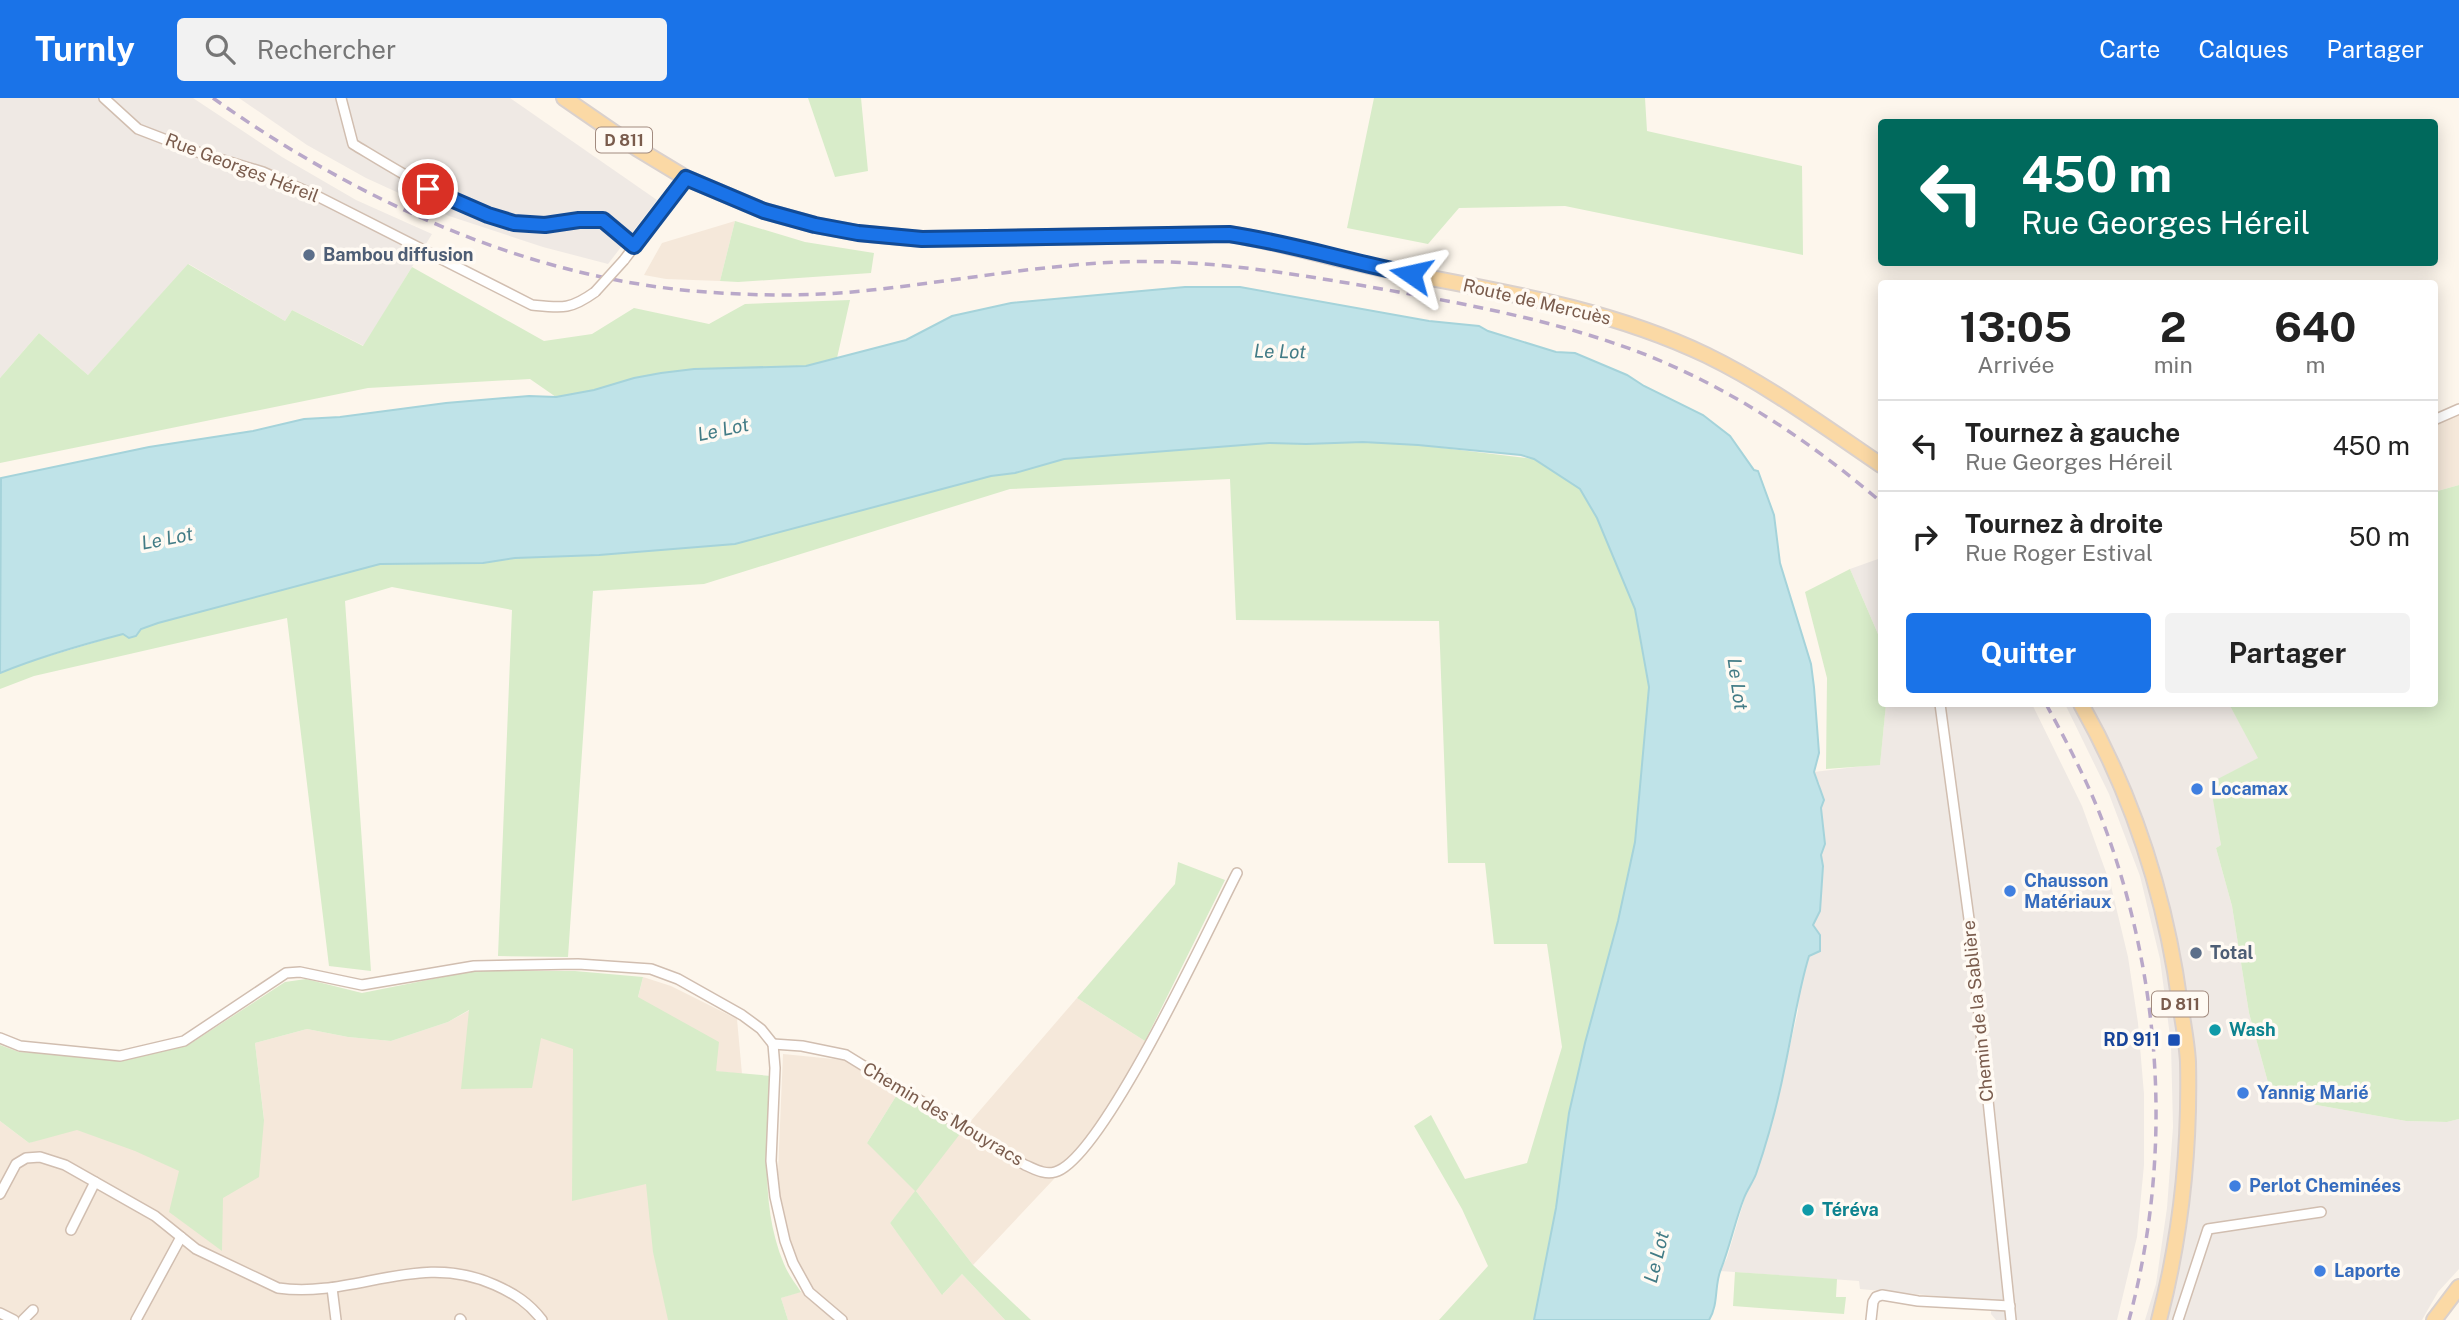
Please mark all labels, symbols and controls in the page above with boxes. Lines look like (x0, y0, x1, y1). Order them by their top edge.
search box (177, 18, 667, 81)
text: Turnly (35, 30, 135, 68)
icon: search (201, 30, 239, 68)
text: Rechercher (257, 34, 396, 65)
text: Carte (2099, 35, 2160, 63)
text: Calques (2198, 35, 2289, 63)
text: Partager (2327, 35, 2424, 63)
road number: D 811 (596, 128, 652, 152)
street label: Rue Georges Héreil (162, 129, 322, 206)
text: 450 m (2021, 145, 2172, 203)
icon: left (1906, 147, 1997, 238)
pin (398, 159, 458, 219)
icon: arrive (409, 170, 447, 208)
text: Rue Georges Héreil (2021, 204, 2310, 241)
position arrow (1374, 237, 1448, 311)
place label: Bambou diffusion (323, 244, 474, 265)
marker: Bambou diffusion (301, 247, 317, 263)
street label: Route de Mercuès (1461, 274, 1613, 329)
text: 13:05 (1960, 302, 2072, 351)
text: 2 (2160, 302, 2187, 351)
text: 640 (2274, 302, 2356, 351)
water label: Le Lot (1254, 340, 1306, 362)
text: Arrivée (1977, 351, 2055, 378)
text: min (2154, 351, 2193, 378)
text: m (2305, 351, 2325, 378)
water label: Le Lot (695, 413, 751, 445)
text: Tournez à gauche (1965, 417, 2180, 448)
icon: left (1906, 427, 1944, 465)
text: 450 m (2333, 430, 2410, 461)
text: Rue Georges Héreil (1965, 448, 2173, 475)
text: Tournez à droite (1965, 508, 2163, 539)
icon: right (1906, 518, 1944, 556)
text: 50 m (2349, 521, 2410, 552)
water label: Le Lot (139, 522, 195, 554)
text: Rue Roger Estival (1965, 539, 2153, 566)
button: Quitter (1906, 613, 2151, 693)
button: Partager (2165, 613, 2410, 693)
water label: Le Lot (1723, 657, 1753, 711)
place label: Locamax (2211, 778, 2289, 799)
marker: Locamax (2189, 781, 2205, 797)
place label: Chausson Matériaux (2024, 870, 2112, 912)
marker: Chausson Matériaux (2002, 883, 2018, 899)
street label: Chemin de la Sablière (1958, 919, 1997, 1103)
place label: Total (2210, 942, 2253, 963)
marker: Total (2188, 945, 2204, 961)
road number: D 811 (2152, 991, 2208, 1016)
place label: Wash (2229, 1019, 2276, 1040)
marker: Wash (2207, 1022, 2223, 1038)
place label: RD 911 (2103, 1029, 2160, 1050)
marker: RD 911 (2166, 1032, 2182, 1048)
street label: Chemin des Mouyracs (859, 1057, 1027, 1170)
place label: Yannig Marié (2257, 1082, 2369, 1103)
marker: Yannig Marié (2235, 1085, 2251, 1101)
place label: Perlot Cheminées (2249, 1175, 2401, 1196)
marker: Perlot Cheminées (2227, 1178, 2243, 1194)
place label: Téréva (1822, 1199, 1879, 1220)
marker: Téréva (1800, 1202, 1816, 1218)
water label: Le Lot (1639, 1229, 1673, 1285)
place label: Laporte (2334, 1260, 2401, 1281)
marker: Laporte (2312, 1263, 2328, 1279)

